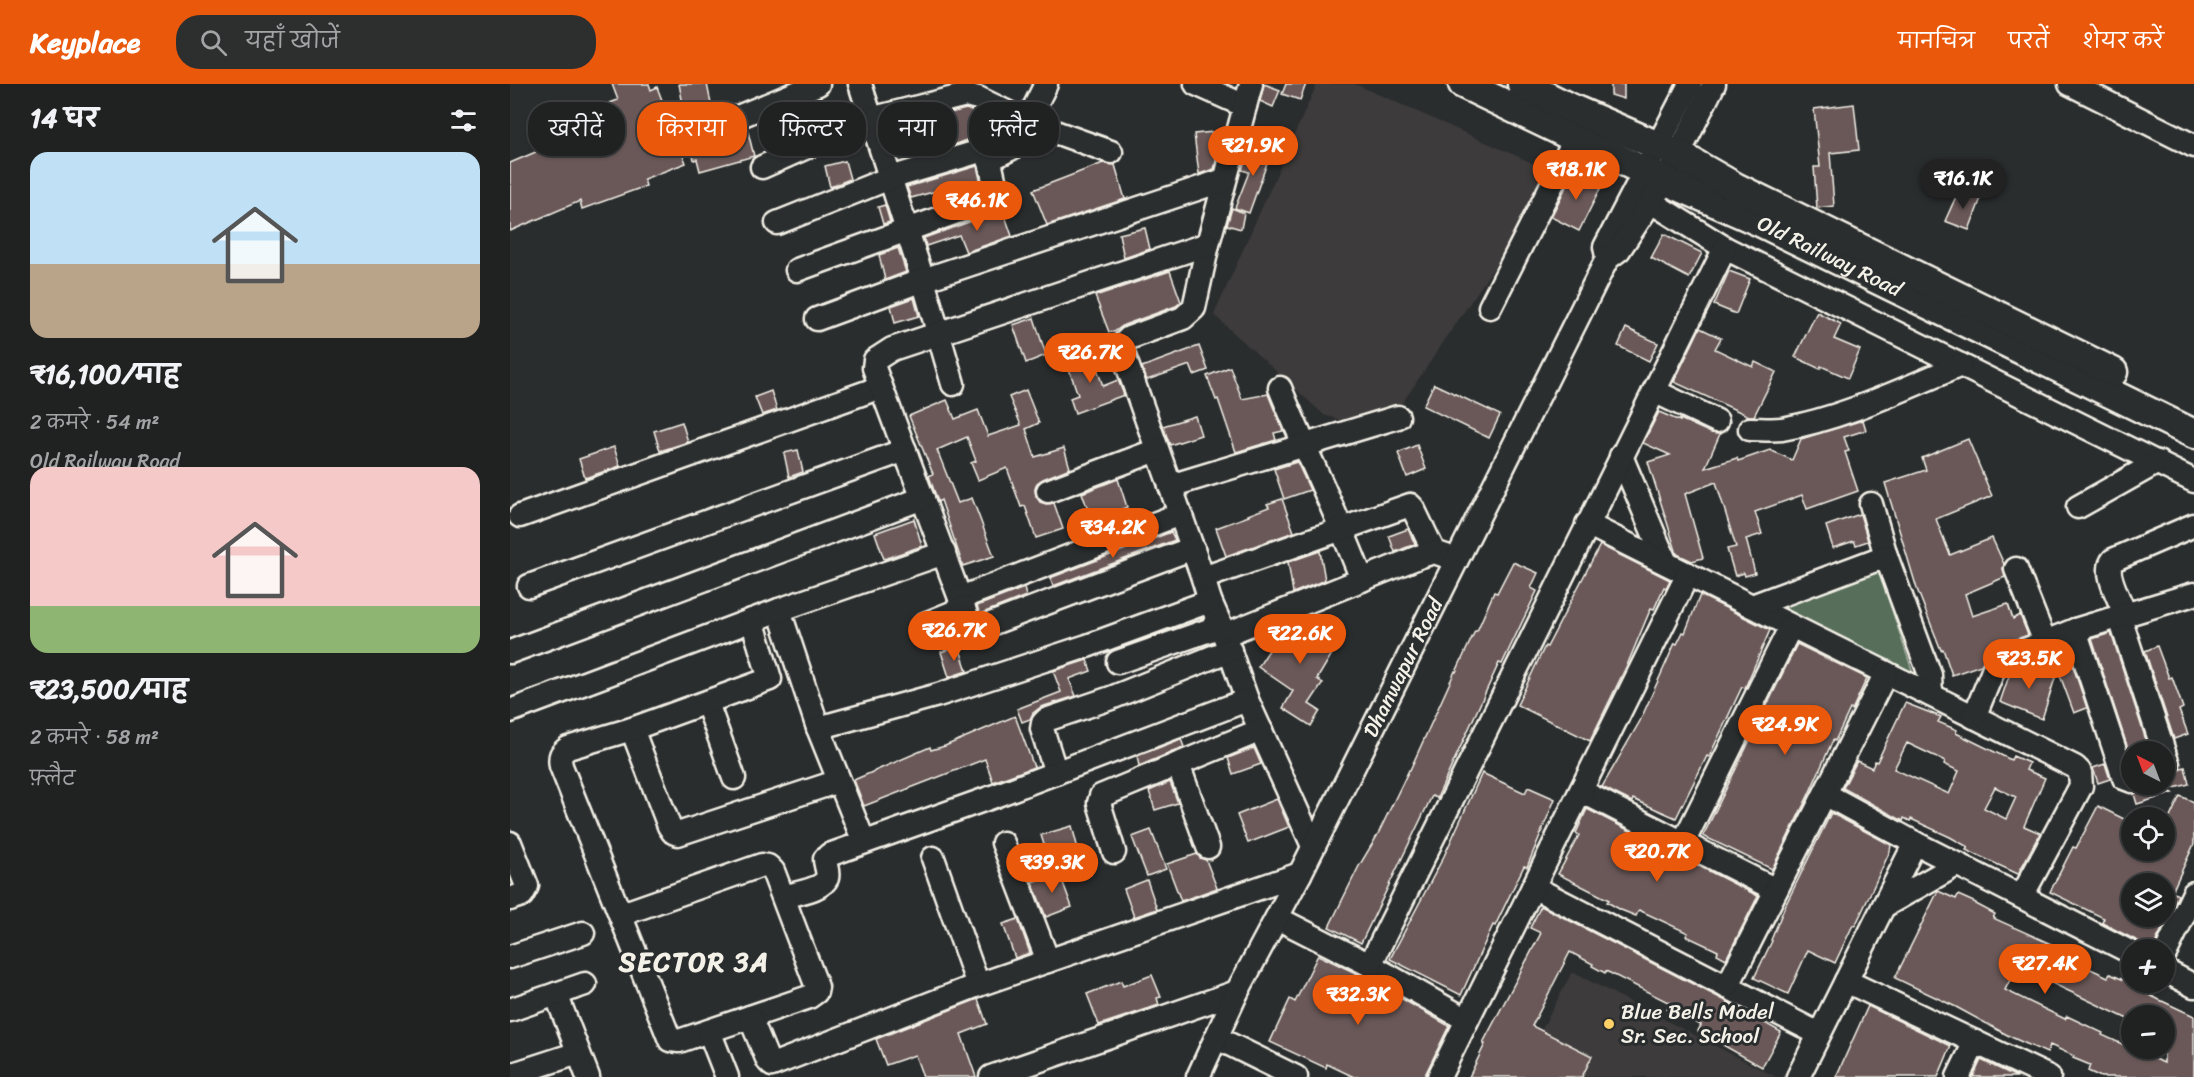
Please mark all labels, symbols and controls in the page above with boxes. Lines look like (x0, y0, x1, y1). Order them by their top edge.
search box (176, 15, 596, 69)
text: Keyplace (30, 18, 140, 67)
text: यहाँ खोजें (245, 21, 340, 60)
text: मानचित्र (1898, 22, 1975, 60)
text: परतें (2008, 22, 2049, 60)
text: शेयर करें (2082, 22, 2164, 60)
icon: search (197, 26, 230, 59)
text: 14 घर (30, 95, 99, 141)
chip: खरीदें (528, 102, 625, 156)
chip: किराया (637, 102, 747, 156)
chip: फ़िल्टर (759, 102, 866, 156)
chip: नया (878, 102, 957, 156)
chip: फ़्लैट (969, 102, 1059, 156)
icon: filters (447, 104, 480, 137)
pin: ₹21.9K (1204, 126, 1302, 177)
text: ₹21.9K (1222, 128, 1284, 163)
pin: ₹18.1K (1527, 150, 1625, 201)
text: ₹18.1K (1547, 152, 1605, 187)
pin: ₹16.1K (1914, 159, 2012, 210)
text: ₹16.1K (1934, 161, 1992, 196)
pin: ₹46.1K (928, 181, 1026, 232)
text: ₹46.1K (946, 183, 1008, 218)
icon: home (201, 191, 309, 299)
street label: Old Railway Road (1750, 204, 1911, 309)
pin: ₹26.7K (1041, 333, 1139, 384)
text: ₹26.7K (1058, 335, 1122, 370)
text: ₹16,100/माह (30, 351, 180, 397)
text: 2 कमरे · 54 m² (30, 405, 159, 440)
text: Old Railway Road (30, 444, 180, 479)
icon: home (201, 506, 309, 614)
pin: ₹34.2K (1064, 508, 1162, 559)
text: ₹34.2K (1081, 510, 1145, 545)
street label: Dhanwapur Road (1352, 589, 1455, 744)
pin: ₹26.7K (905, 611, 1003, 662)
text: ₹26.7K (922, 613, 986, 648)
pin: ₹22.6K (1251, 614, 1349, 665)
text: ₹22.6K (1268, 616, 1332, 651)
pin: ₹23.5K (1980, 639, 2078, 690)
text: ₹23.5K (1997, 641, 2061, 676)
text: ₹23,500/माह (30, 666, 188, 712)
pin: ₹24.9K (1736, 705, 1834, 756)
text: ₹24.9K (1752, 707, 1818, 742)
text: 2 कमरे · 58 m² (30, 720, 159, 755)
north arrow (2121, 741, 2175, 795)
map controls (2121, 741, 2175, 1059)
text: फ़्लैट (30, 761, 76, 796)
button: locate (2121, 807, 2175, 861)
pin: ₹20.7K (1608, 832, 1706, 883)
text: ₹20.7K (1625, 834, 1690, 869)
pin: ₹39.3K (1003, 843, 1101, 894)
text: ₹39.3K (1020, 845, 1084, 880)
button: layers (2121, 873, 2175, 927)
district label: SECTOR 3A (618, 938, 769, 986)
button: + (2121, 939, 2175, 993)
pin: ₹27.4K (1996, 944, 2094, 995)
text: ₹27.4K (2013, 946, 2077, 981)
pin: ₹32.3K (1309, 975, 1407, 1026)
text: ₹32.3K (1327, 977, 1389, 1012)
place label: Blue Bells Model Sr. Sec. School (1621, 993, 1775, 1055)
button: − (2121, 1005, 2175, 1059)
marker: Blue Bells Model Sr. Sec. School (1602, 1017, 1616, 1031)

